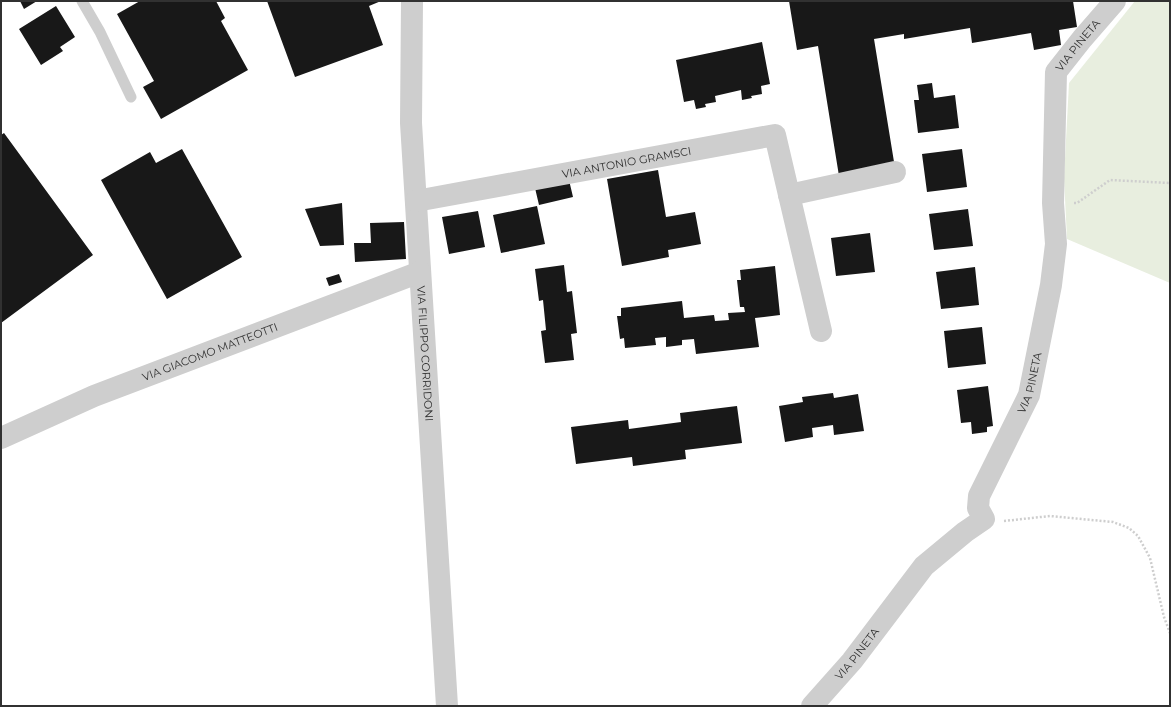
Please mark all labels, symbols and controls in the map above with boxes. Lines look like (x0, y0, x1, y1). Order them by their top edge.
street label: VIA PINETA (1052, 16, 1103, 74)
street label: VIA ANTONIO GRAMSCI (561, 144, 692, 181)
street label: VIA FILIPPO CORRIDONI (414, 285, 436, 422)
street label: VIA GIACOMO MATTEOTTI (140, 320, 280, 384)
street label: VIA PINETA (1014, 351, 1044, 416)
street label: VIA PINETA (832, 625, 882, 683)

